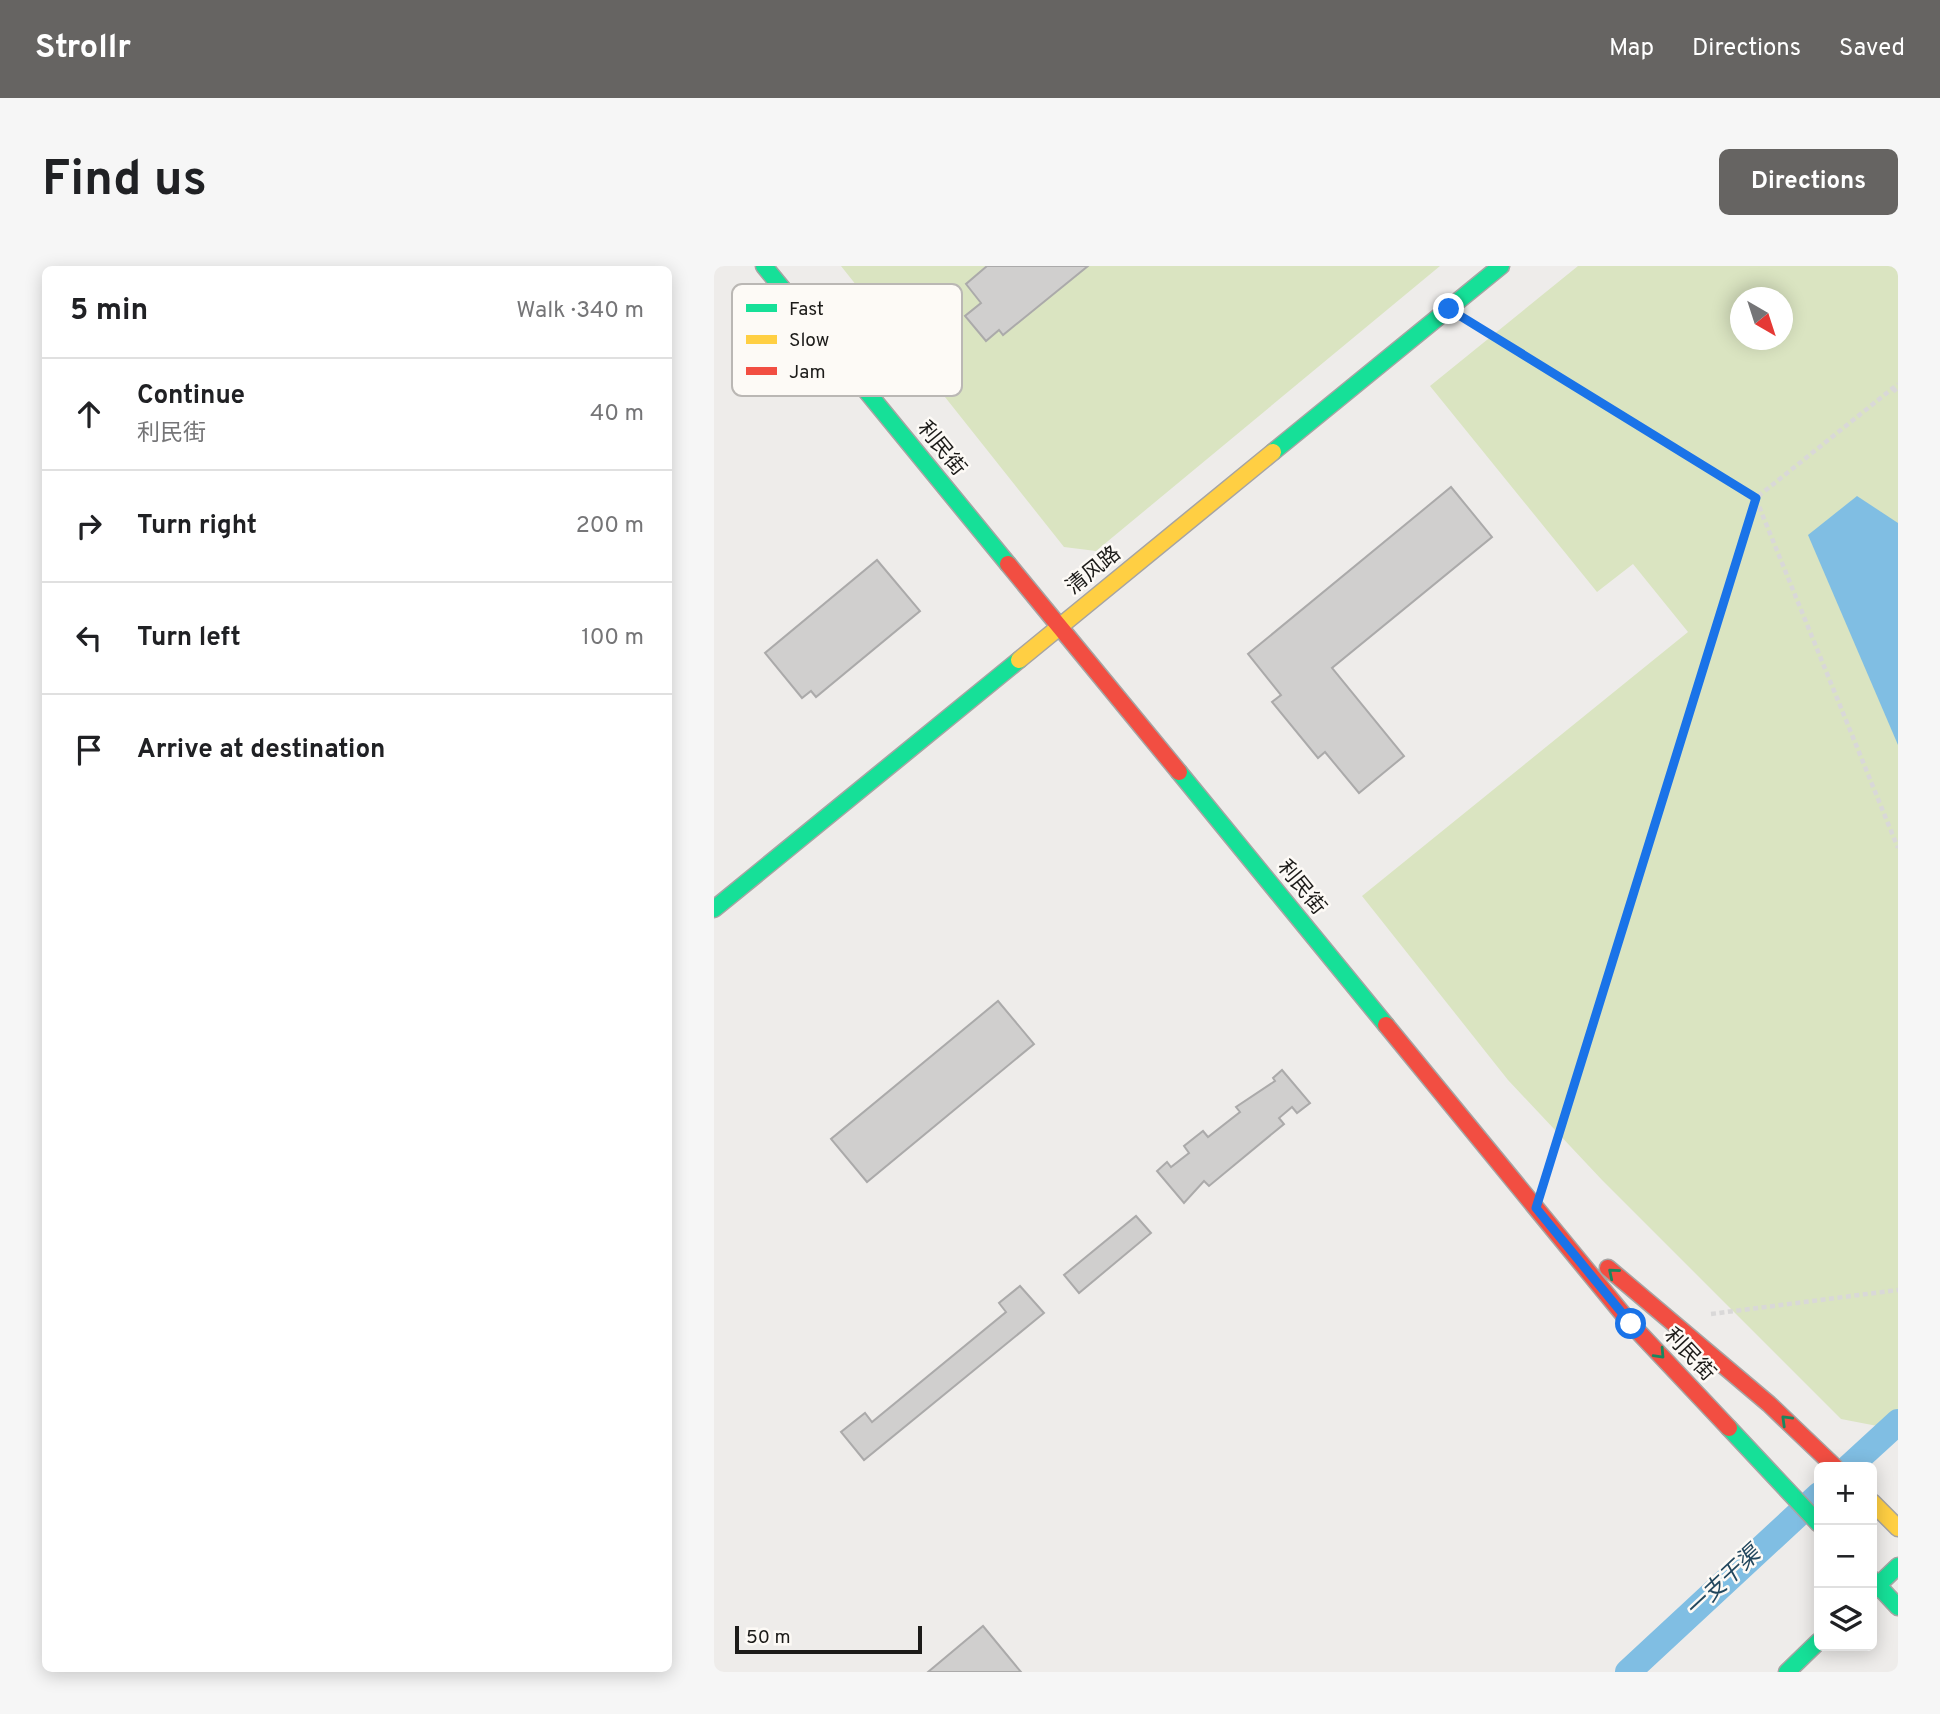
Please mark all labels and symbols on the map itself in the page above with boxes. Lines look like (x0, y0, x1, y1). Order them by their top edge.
legend (732, 284, 962, 396)
north arrow (1730, 287, 1793, 350)
route end (1433, 293, 1464, 324)
text: Fast (789, 298, 824, 322)
text: Slow (789, 329, 829, 353)
text: Jam (789, 361, 826, 385)
street label: 利民街 (911, 416, 971, 482)
street label: 清风路 (1061, 541, 1127, 601)
street label: 利民街 (1271, 855, 1331, 921)
one-way arrow (1608, 1268, 1620, 1281)
route start (1615, 1308, 1646, 1339)
street label: 利民街 (1658, 1323, 1720, 1387)
one-way arrow (1651, 1346, 1664, 1359)
one-way arrow (1781, 1415, 1794, 1428)
water label: 一支干渠 (1680, 1539, 1770, 1625)
scale bar (735, 1623, 922, 1655)

